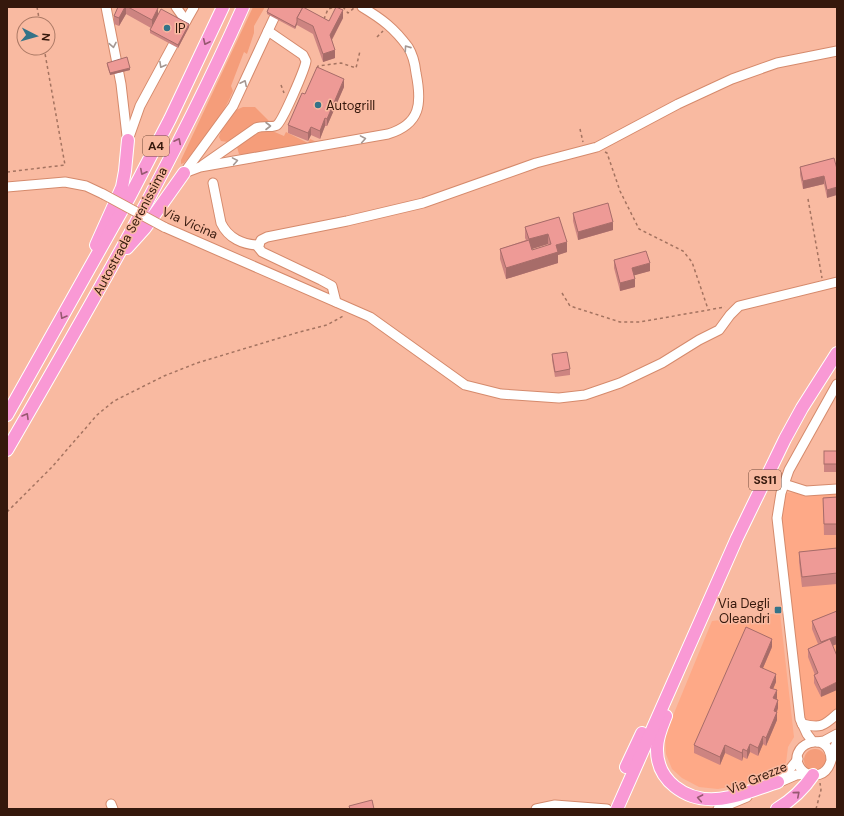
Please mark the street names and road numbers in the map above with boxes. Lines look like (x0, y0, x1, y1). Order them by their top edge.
road number: A4 (143, 136, 169, 156)
street label: Autostrada Serenissima (89, 164, 171, 298)
street label: Via Vicina (159, 203, 221, 243)
road number: SS11 (749, 470, 781, 490)
street label: Via Grezze (724, 758, 790, 798)

